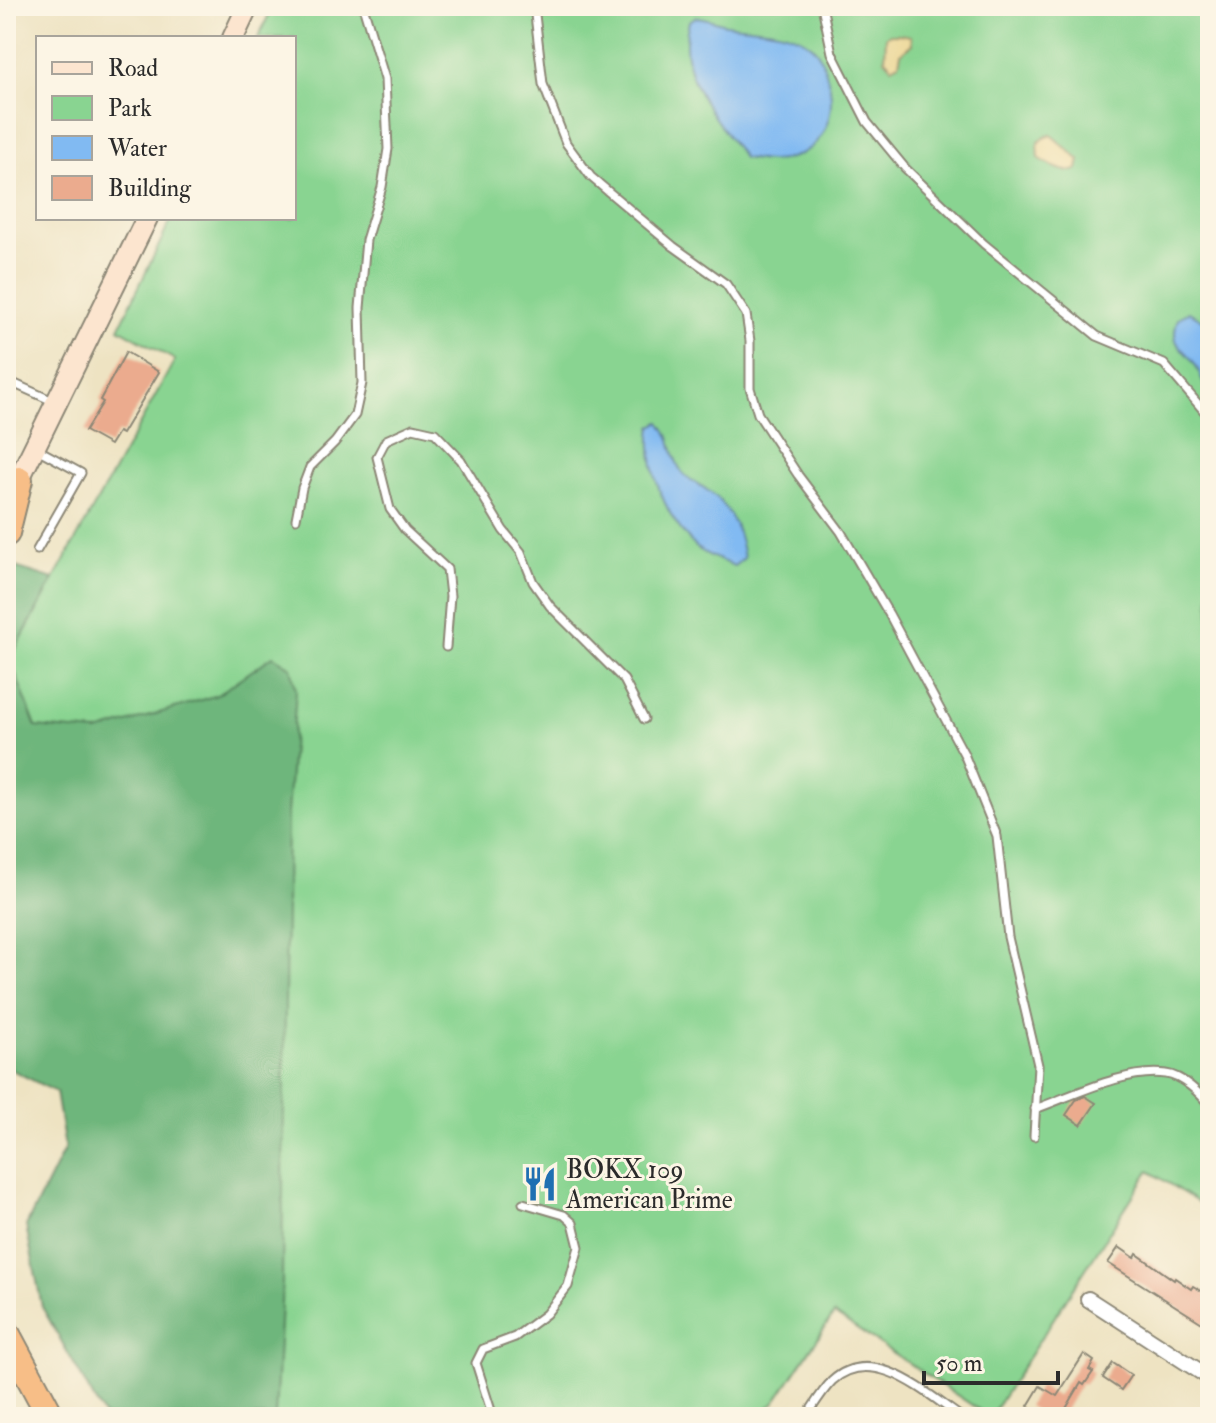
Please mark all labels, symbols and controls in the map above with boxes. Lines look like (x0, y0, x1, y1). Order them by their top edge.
legend (36, 36, 296, 220)
text: Road (108, 53, 158, 84)
text: Park (108, 93, 152, 124)
text: Water (107, 133, 167, 164)
text: Building (108, 173, 192, 204)
place label: BOKX 109 American Prime (565, 1154, 733, 1216)
restaurant icon: BOKX 109 American Prime (521, 1165, 559, 1203)
scale bar (924, 1335, 1058, 1385)
text: 50 m (936, 1348, 983, 1379)

